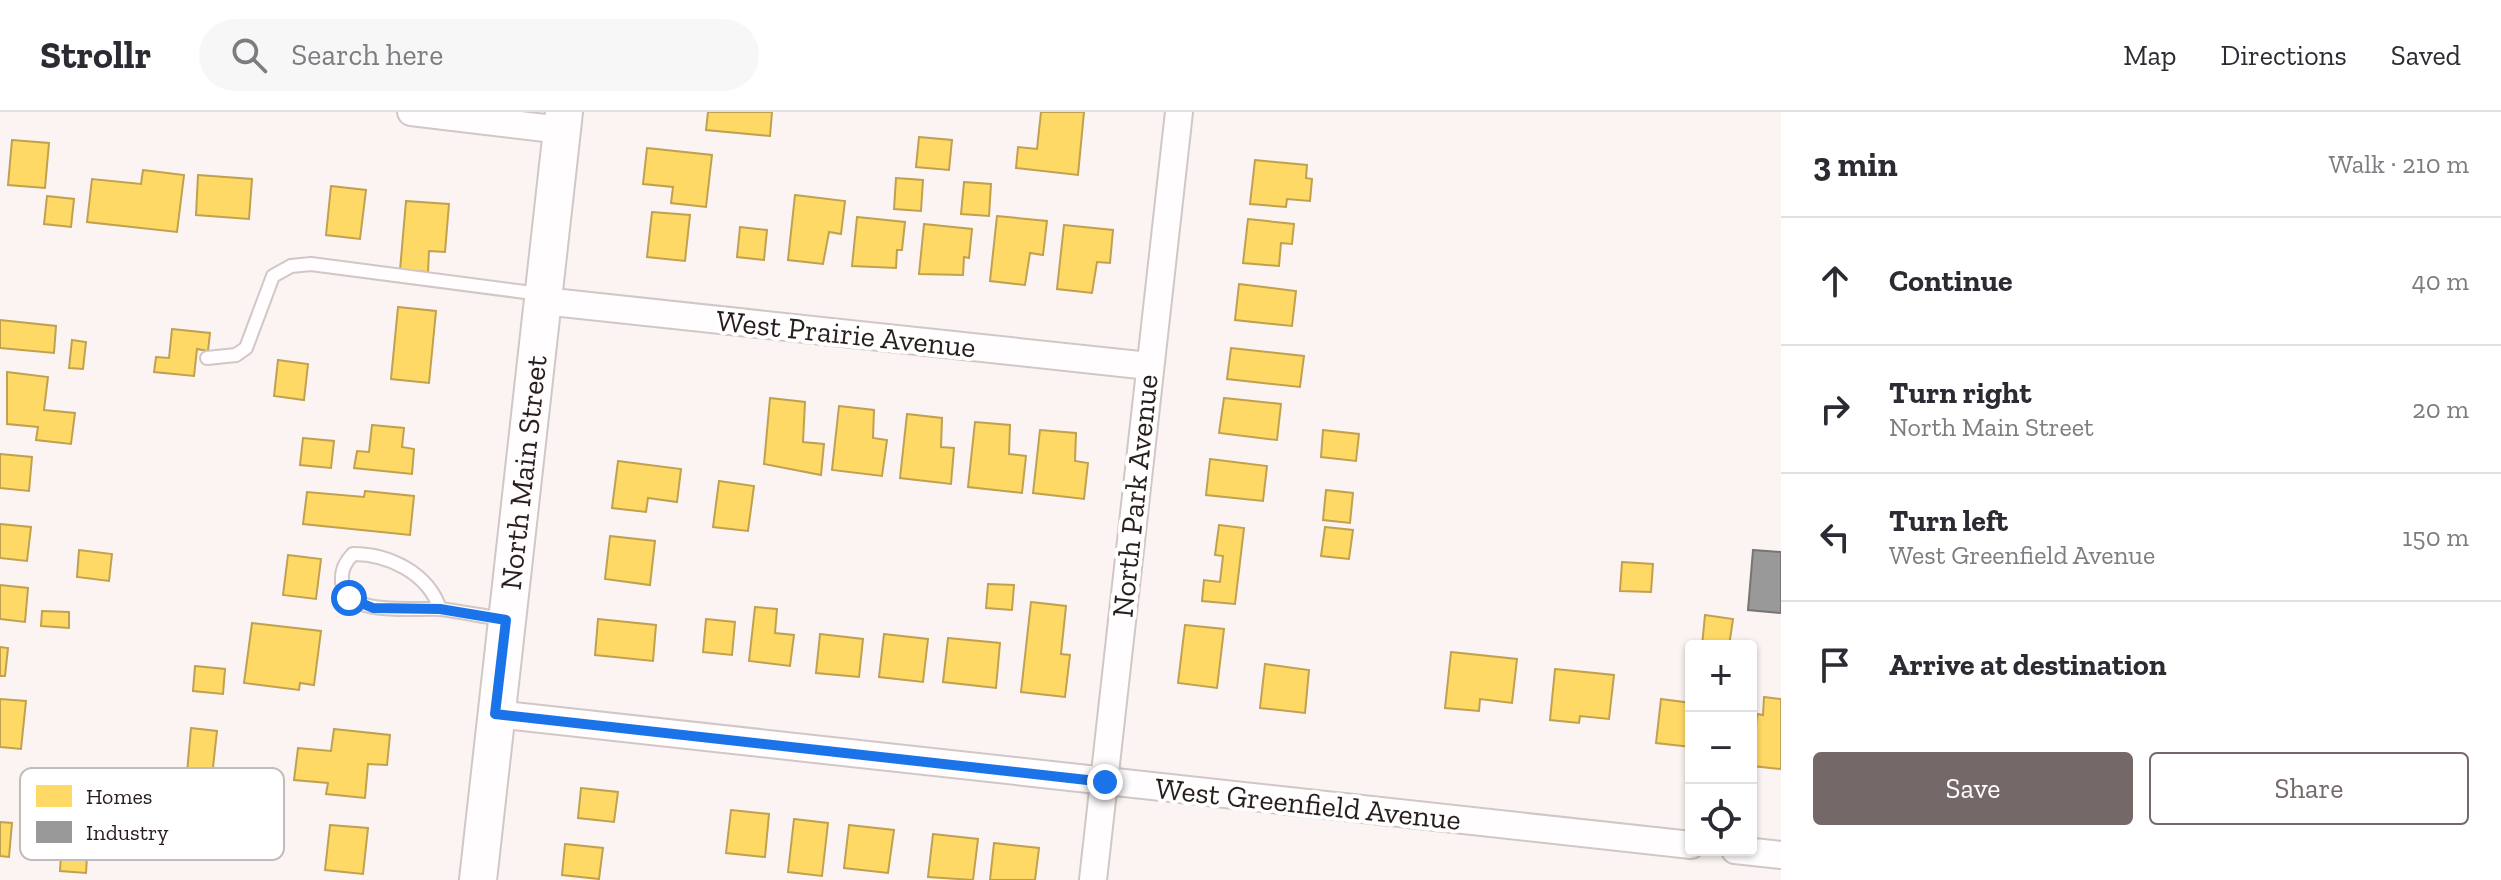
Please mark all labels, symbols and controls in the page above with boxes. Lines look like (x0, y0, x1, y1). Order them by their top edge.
search box (199, 19, 759, 91)
text: Strollr (40, 32, 151, 78)
icon: search (227, 33, 271, 77)
text: Search here (291, 37, 443, 73)
text: Map (2123, 39, 2176, 72)
text: Directions (2220, 39, 2347, 72)
text: Saved (2391, 39, 2461, 72)
text: 3 min (1813, 144, 1898, 185)
text: Walk · 210 m (2329, 148, 2469, 180)
icon: ahead (1813, 259, 1857, 303)
text: Continue (1889, 263, 2013, 299)
text: 40 m (2412, 265, 2469, 297)
street label: West Prairie Avenue (715, 302, 977, 366)
street label: North Main Street (493, 353, 555, 592)
street label: North Park Avenue (1104, 373, 1166, 619)
text: Turn right (1889, 375, 2031, 411)
icon: right (1813, 387, 1857, 431)
text: 20 m (2412, 393, 2469, 425)
text: North Main Street (1889, 411, 2094, 443)
text: Turn left (1889, 503, 2008, 539)
icon: left (1813, 515, 1857, 559)
text: 150 m (2402, 521, 2469, 553)
text: West Greenfield Avenue (1889, 539, 2155, 571)
route start (331, 580, 367, 616)
map controls (1685, 640, 1757, 856)
button: + (1685, 640, 1757, 712)
icon: arrive (1813, 643, 1857, 687)
text: Arrive at destination (1889, 647, 2166, 683)
button: − (1685, 712, 1757, 784)
button: Save (1813, 752, 2133, 825)
button: Share (2149, 752, 2469, 825)
route end (1087, 764, 1123, 800)
legend (20, 768, 284, 860)
street label: West Greenfield Avenue (1153, 770, 1463, 838)
text: Homes (86, 783, 152, 810)
button: locate (1685, 784, 1757, 856)
text: Industry (86, 819, 169, 846)

